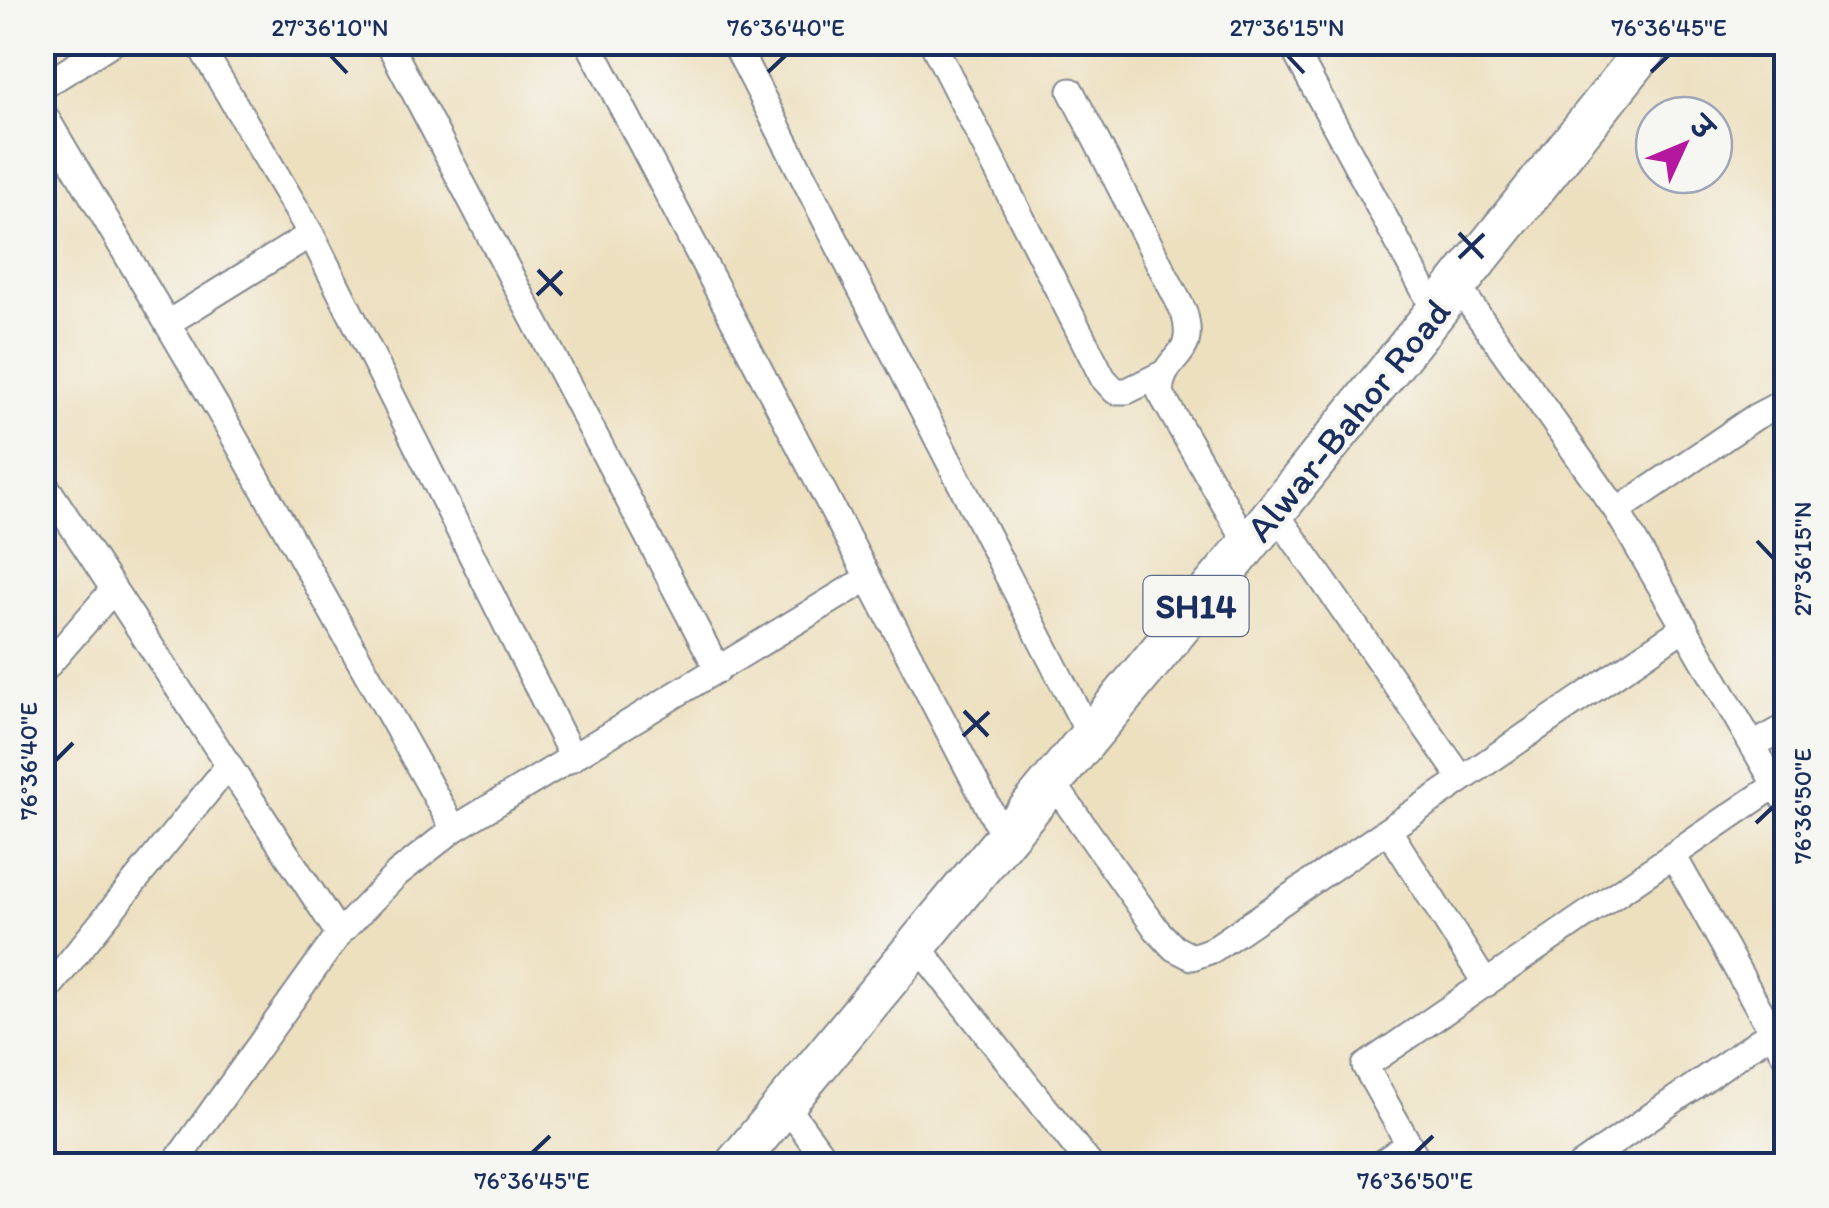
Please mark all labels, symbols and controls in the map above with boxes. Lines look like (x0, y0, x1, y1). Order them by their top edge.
text: 27°36'10"N (271, 12, 389, 42)
text: 76°36'40"E (727, 12, 845, 42)
text: 27°36'15"N (1229, 12, 1345, 42)
text: 76°36'45"E (1611, 12, 1727, 42)
north arrow (1634, 95, 1734, 195)
text: उ (1681, 107, 1722, 148)
street label: Alwar-Bahor Road (1236, 289, 1460, 551)
text: 27°36'15"N (1787, 501, 1817, 617)
road number: SH14 (1144, 576, 1248, 636)
text: 76°36'40"E (13, 702, 43, 820)
text: 76°36'50"E (1787, 748, 1817, 864)
text: 76°36'45"E (474, 1165, 590, 1195)
text: 76°36'50"E (1357, 1165, 1473, 1195)

